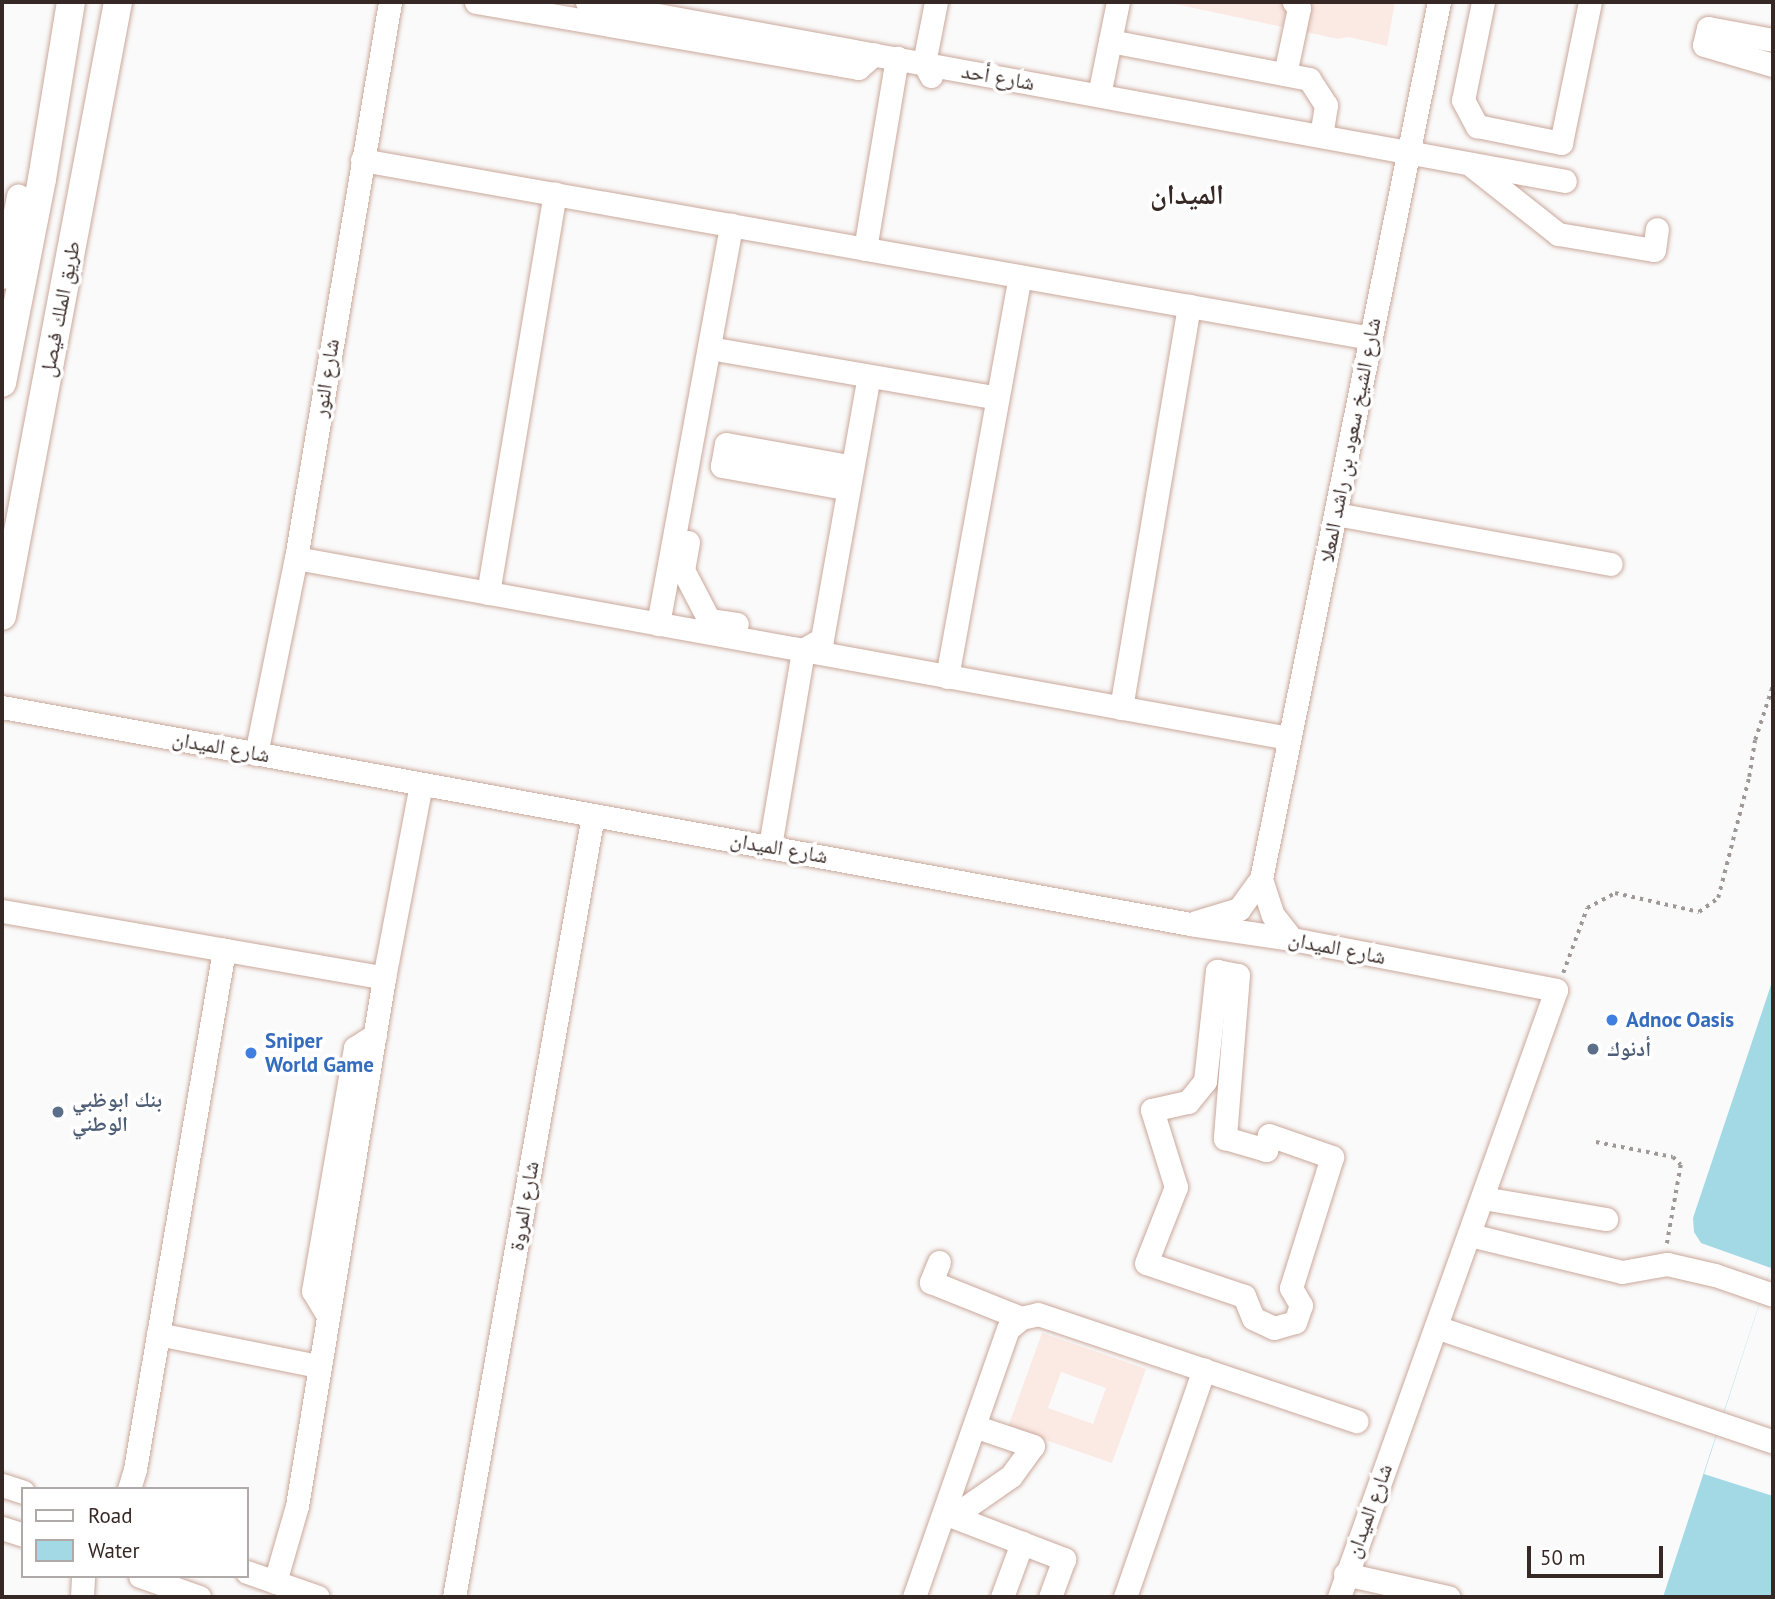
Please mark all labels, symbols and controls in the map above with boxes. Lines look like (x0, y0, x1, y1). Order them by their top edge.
street label: شارع أحد (959, 58, 1037, 96)
district label: الميدان (1150, 177, 1224, 211)
street label: طريق الملك فيصل (34, 239, 86, 379)
street label: شارع الشيخ سعود بن راشد المعلا (1314, 316, 1386, 564)
street label: شارع النور (307, 337, 345, 419)
street label: شارع الميدان (170, 726, 272, 768)
street label: شارع الميدان (728, 827, 830, 869)
street label: شارع الميدان (1286, 926, 1388, 970)
place label: Adnoc Oasis (1626, 1007, 1735, 1033)
marker: Adnoc Oasis (1604, 1012, 1620, 1028)
place label: Sniper World Game (265, 1028, 374, 1078)
place label: أدنوك (1607, 1036, 1651, 1062)
marker: أدنوك (1585, 1041, 1601, 1057)
marker: Sniper World Game (243, 1045, 259, 1061)
place label: بنك ابوظبي الوطني (72, 1087, 162, 1137)
marker: بنك ابوظبي الوطني (50, 1104, 66, 1120)
street label: شارع المروة (504, 1159, 544, 1253)
street label: شارع الميدان (1340, 1460, 1398, 1562)
legend (21, 1487, 248, 1578)
text: Road (88, 1502, 132, 1529)
scale bar (1530, 1532, 1666, 1576)
text: Water (88, 1537, 140, 1564)
text: 50 m (1540, 1544, 1586, 1571)

